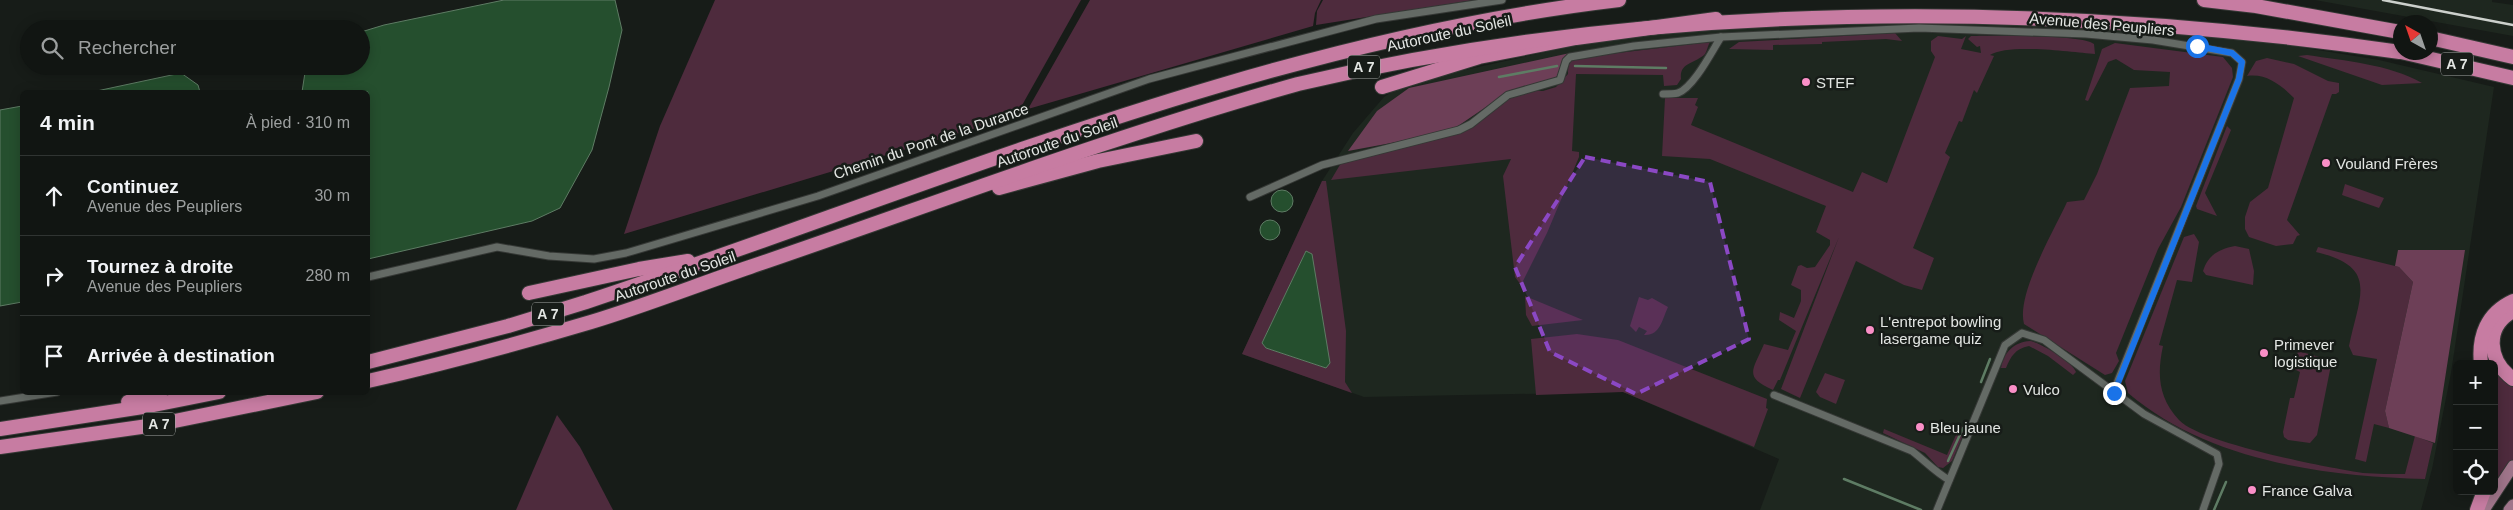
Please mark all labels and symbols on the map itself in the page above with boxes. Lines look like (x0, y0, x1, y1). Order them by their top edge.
street label: Avenue des Peupliers (2029, 9, 2175, 39)
street label: Autoroute du Soleil (1385, 12, 1513, 54)
north arrow (2393, 15, 2438, 60)
route start (2186, 35, 2209, 58)
road number: A 7 (2441, 52, 2473, 76)
road number: A 7 (1348, 56, 1380, 78)
place label: STEF (1816, 74, 1854, 91)
marker: STEF (1800, 76, 1812, 88)
street label: Chemin du Pont de la Durance (831, 100, 1031, 182)
street label: Autoroute du Soleil (994, 113, 1120, 171)
place label: Vouland Frères (2336, 155, 2438, 172)
marker: Vouland Frères (2320, 157, 2332, 169)
street label: Autoroute du Soleil (612, 247, 738, 305)
road number: A 7 (532, 302, 564, 326)
place label: L'entrepot bowling lasergame quiz (1880, 313, 2001, 347)
marker: L'entrepot bowling lasergame quiz (1864, 324, 1876, 336)
place label: Primever logistique (2274, 336, 2337, 370)
marker: Primever logistique (2258, 347, 2270, 359)
place label: Vulco (2023, 381, 2060, 398)
route end (2103, 382, 2126, 405)
marker: Vulco (2007, 383, 2019, 395)
road number: A 7 (143, 412, 175, 436)
place label: Bleu jaune (1930, 419, 2001, 436)
marker: Bleu jaune (1914, 421, 1926, 433)
place label: France Galva (2262, 482, 2353, 499)
marker: France Galva (2246, 484, 2258, 496)

